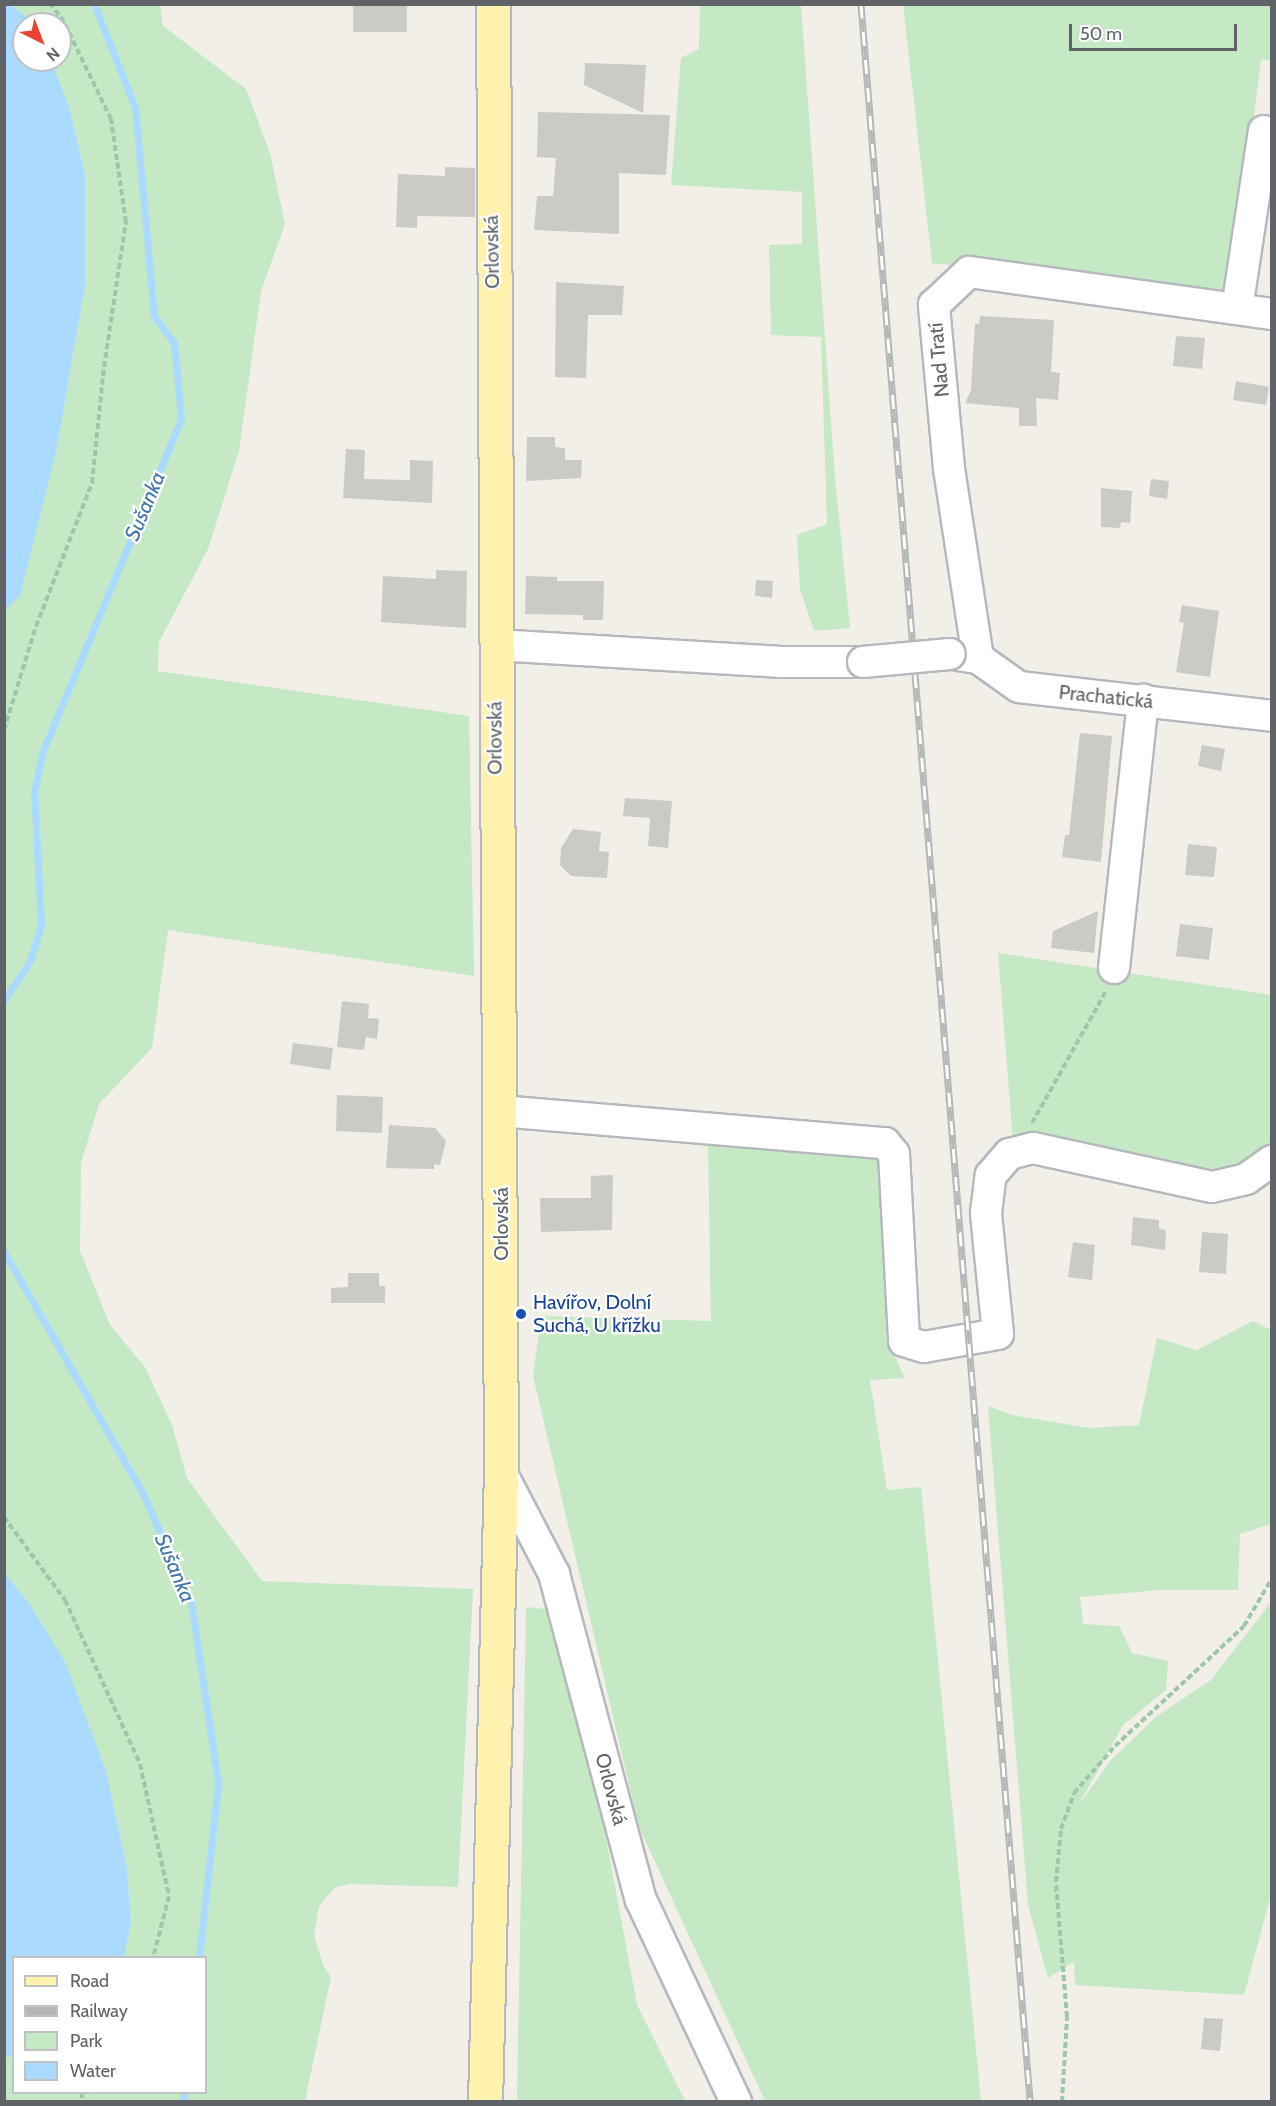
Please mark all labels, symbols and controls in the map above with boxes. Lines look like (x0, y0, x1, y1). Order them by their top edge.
north arrow (12, 12, 72, 72)
scale bar (1072, 12, 1240, 50)
text: 50 m (1080, 23, 1122, 45)
text: N (42, 43, 64, 65)
street label: Orlovská (479, 215, 505, 289)
street label: Nad Tratí (924, 322, 954, 398)
water label: Sušanka (119, 468, 171, 544)
street label: Prachatická (1058, 680, 1154, 714)
street label: Orlovská (483, 701, 507, 775)
street label: Orlovská (489, 1187, 513, 1261)
place label: Havířov, Dolní Suchá, U křížku (533, 1290, 661, 1337)
marker: Havířov, Dolní Suchá, U křížku (514, 1307, 528, 1321)
water label: Sušanka (149, 1530, 201, 1606)
street label: Orlovská (590, 1750, 632, 1828)
legend (12, 1956, 207, 2094)
text: Road (70, 1970, 109, 1992)
text: Railway (70, 2000, 128, 2022)
text: Park (70, 2030, 102, 2052)
text: Water (70, 2060, 116, 2082)

